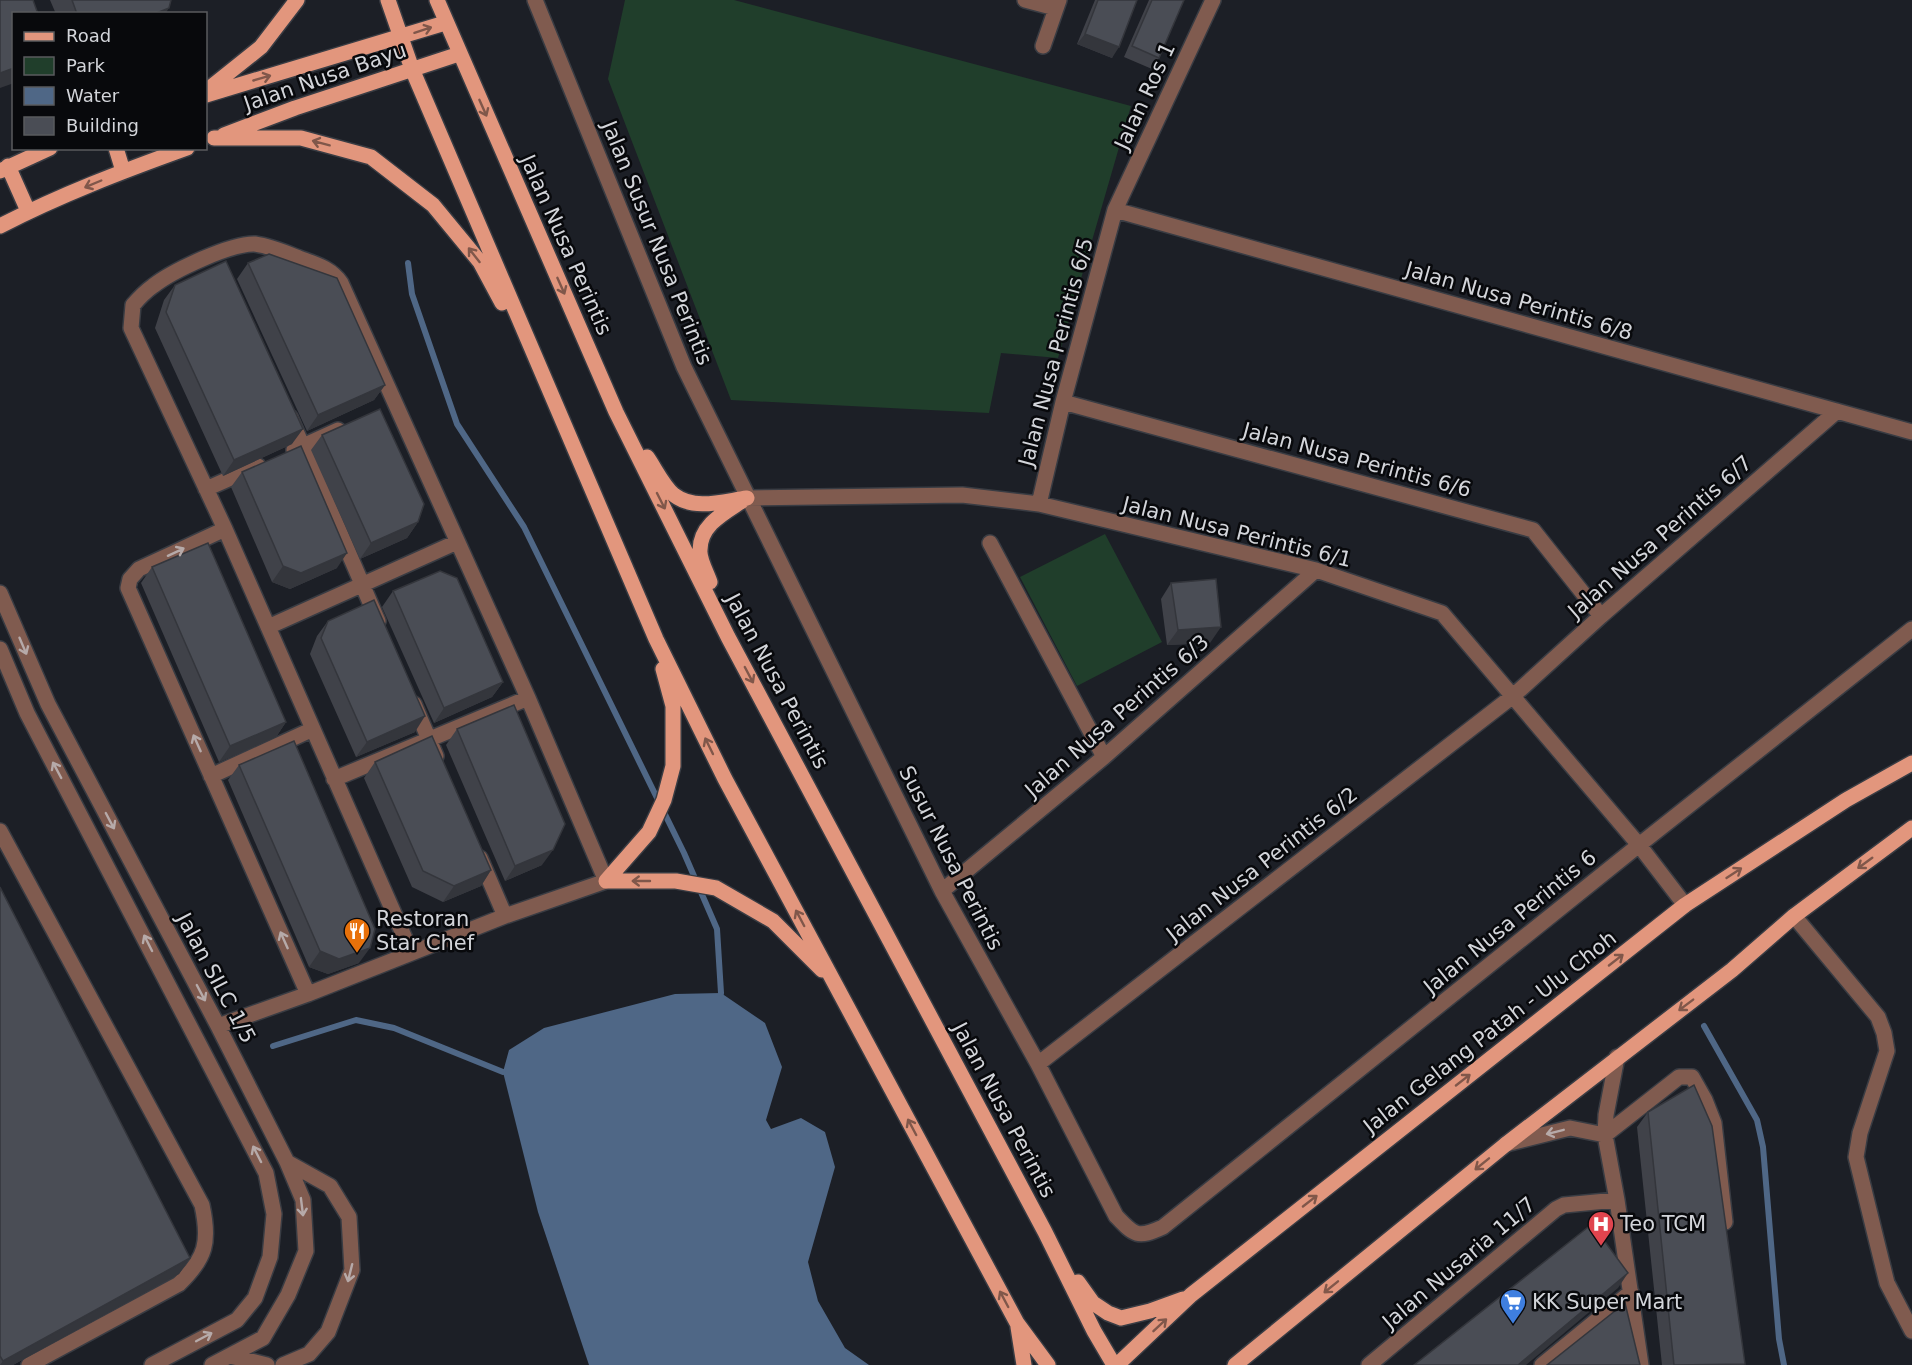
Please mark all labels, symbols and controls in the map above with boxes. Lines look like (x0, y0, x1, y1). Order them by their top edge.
legend (12, 12, 207, 150)
one-way arrow (413, 24, 432, 35)
text: Road (66, 25, 111, 46)
street label: Jalan Nusa Bayu (239, 38, 409, 117)
street label: Jalan Ros 1 (1109, 39, 1180, 155)
text: Park (66, 55, 105, 76)
one-way arrow (252, 72, 271, 83)
text: Water (66, 85, 120, 106)
one-way arrow (477, 98, 489, 116)
text: Building (66, 115, 139, 136)
street label: Jalan Susur Nusa Perintis (596, 116, 717, 369)
one-way arrow (312, 137, 331, 149)
street label: Jalan Nusa Perintis (515, 149, 617, 339)
one-way arrow (84, 179, 102, 190)
street label: Jalan Nusa Perintis 6/5 (1013, 235, 1098, 471)
one-way arrow (467, 247, 480, 263)
street label: Jalan Nusa Perintis 6/8 (1401, 256, 1635, 345)
one-way arrow (555, 277, 567, 295)
street label: Jalan Nusa Perintis 6/6 (1238, 417, 1474, 502)
street label: Jalan Nusa Perintis 6/7 (1562, 451, 1757, 625)
street label: Jalan Nusa Perintis 6/1 (1118, 491, 1354, 572)
one-way arrow (655, 492, 667, 509)
one-way arrow (166, 545, 184, 557)
street label: Jalan Nusa Perintis (720, 588, 833, 773)
street label: Jalan Nusa Perintis 6/3 (1019, 630, 1214, 804)
one-way arrow (18, 637, 29, 655)
one-way arrow (743, 666, 755, 683)
one-way arrow (190, 734, 202, 752)
one-way arrow (702, 738, 714, 756)
one-way arrow (51, 762, 63, 780)
street label: Susur Nusa Perintis (894, 762, 1008, 954)
street label: Jalan Nusa Perintis 6/2 (1160, 782, 1362, 947)
one-way arrow (104, 812, 116, 829)
street label: Jalan Nusa Perintis 6 (1417, 845, 1601, 1000)
one-way arrow (1857, 857, 1873, 869)
one-way arrow (1725, 867, 1742, 879)
one-way arrow (631, 875, 651, 887)
street label: Jalan SILC 1/5 (171, 907, 260, 1047)
place label: Restoran Star Chef (376, 907, 475, 955)
one-way arrow (794, 910, 805, 928)
restaurant icon: Restoran Star Chef (342, 916, 372, 954)
street label: Jalan Gelang Patah - Ulu Choh (1357, 926, 1621, 1139)
one-way arrow (278, 931, 289, 949)
one-way arrow (142, 935, 154, 952)
one-way arrow (1608, 953, 1624, 966)
one-way arrow (196, 984, 207, 1002)
one-way arrow (1678, 999, 1694, 1012)
street label: Jalan Nusa Perintis (947, 1017, 1060, 1202)
one-way arrow (1455, 1074, 1471, 1087)
one-way arrow (906, 1119, 917, 1137)
one-way arrow (1546, 1127, 1565, 1138)
one-way arrow (250, 1145, 262, 1163)
one-way arrow (1474, 1157, 1490, 1170)
street label: Jalan Nusaria 11/7 (1376, 1192, 1540, 1335)
one-way arrow (1302, 1195, 1318, 1208)
one-way arrow (297, 1196, 308, 1216)
hospital icon: Teo TCM (1586, 1209, 1616, 1247)
place label: Teo TCM (1619, 1212, 1706, 1236)
one-way arrow (343, 1263, 355, 1282)
one-way arrow (1323, 1280, 1339, 1293)
supermarket icon: KK Super Mart (1498, 1287, 1528, 1325)
place label: KK Super Mart (1532, 1290, 1682, 1314)
one-way arrow (998, 1291, 1010, 1308)
one-way arrow (1152, 1318, 1167, 1332)
one-way arrow (195, 1331, 213, 1343)

